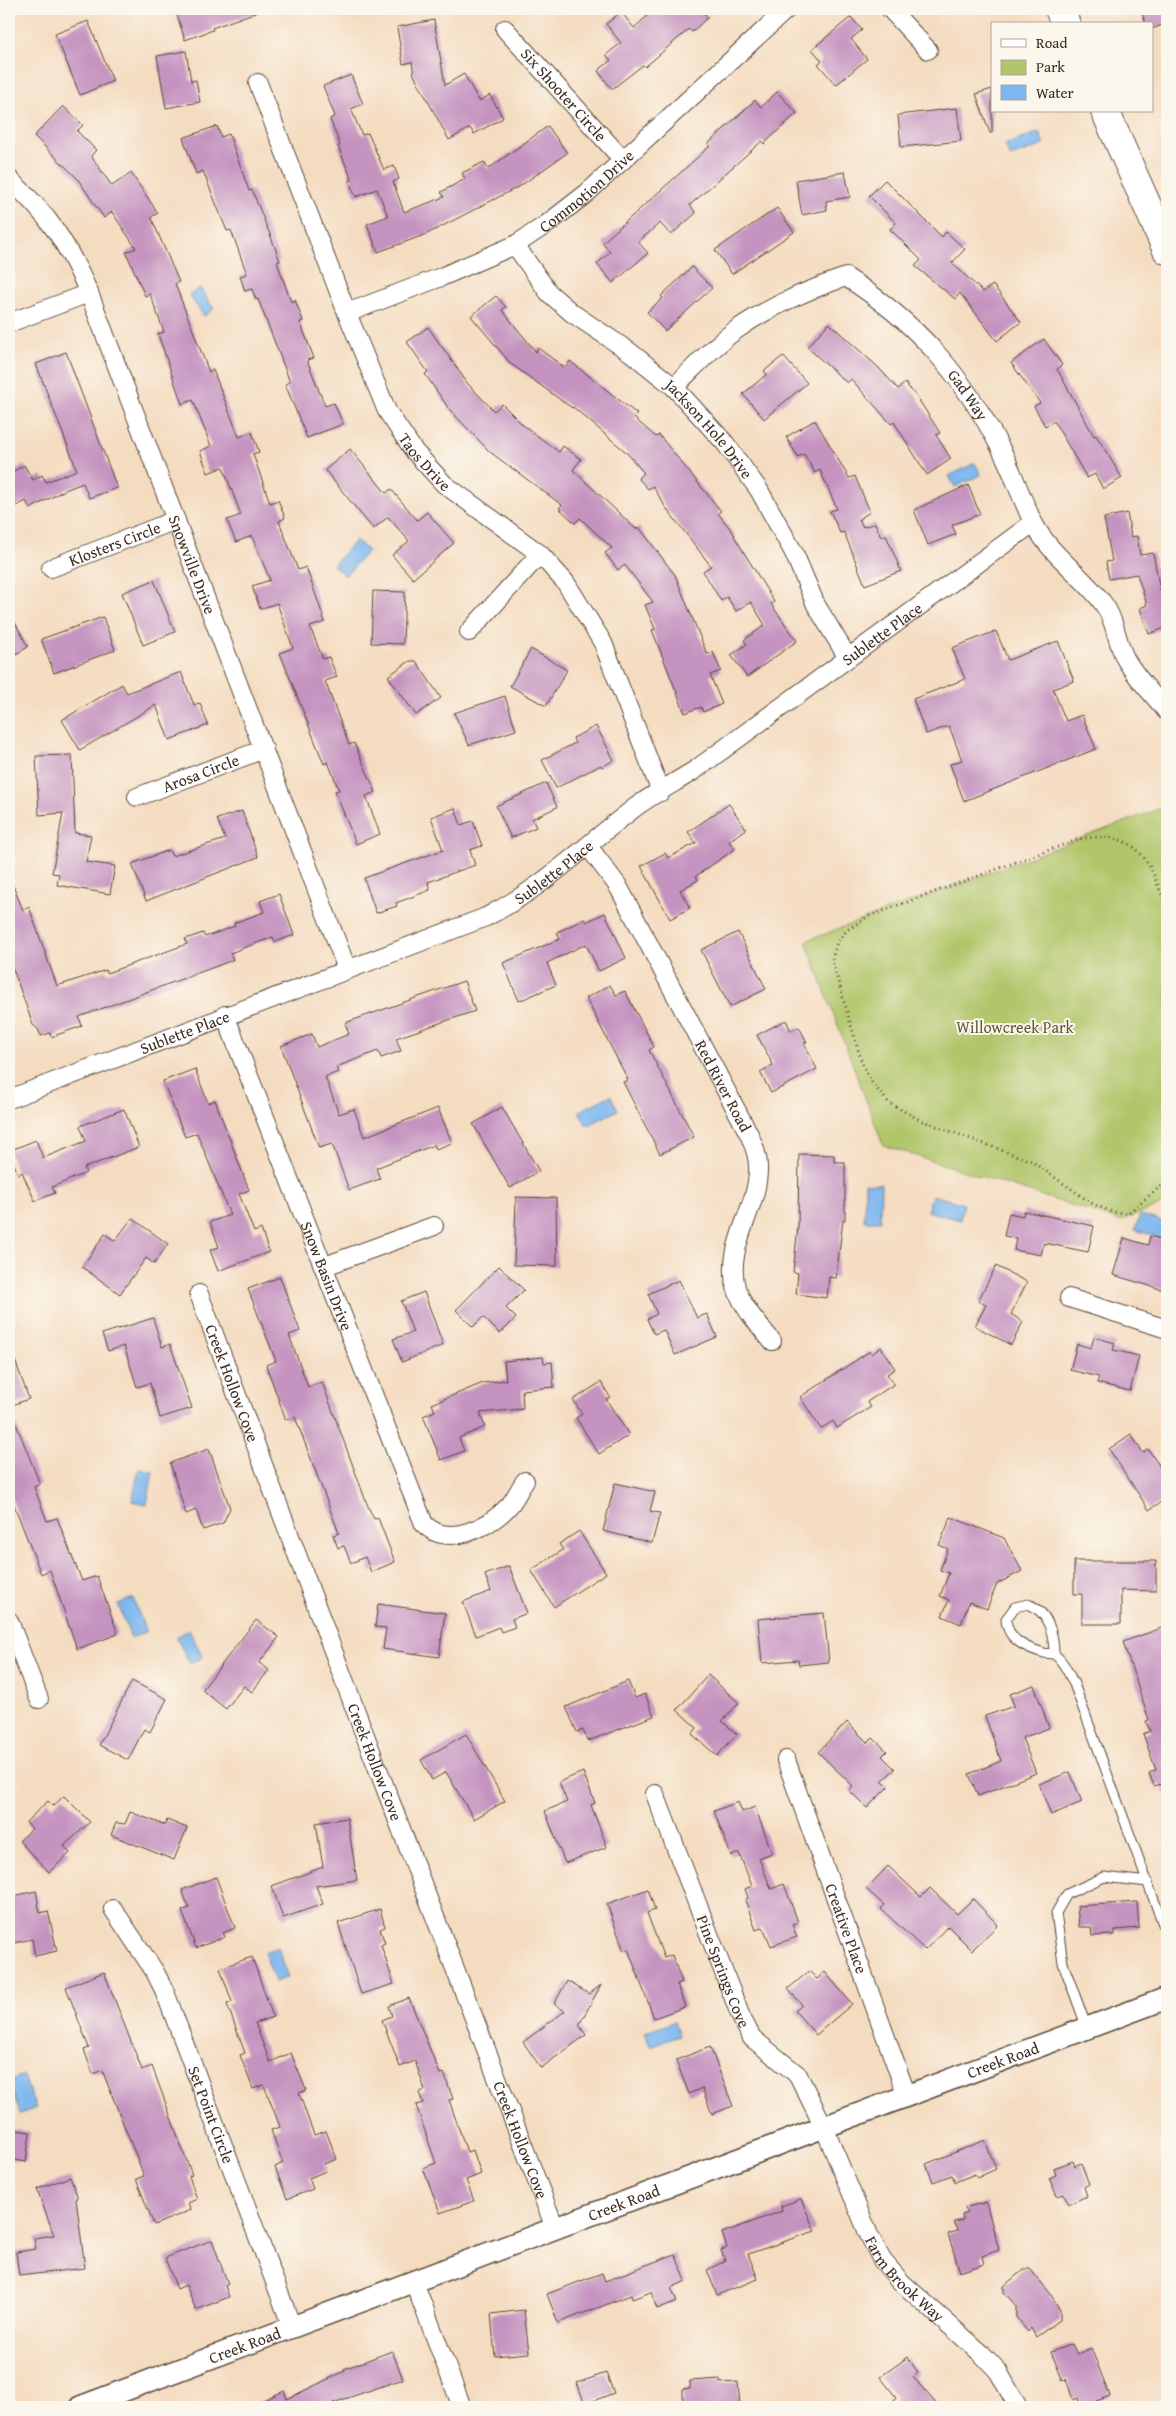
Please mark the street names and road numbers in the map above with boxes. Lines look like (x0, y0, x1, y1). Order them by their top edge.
street label: Six Shooter Circle (515, 42, 613, 147)
street label: Commotion Drive (534, 144, 639, 238)
street label: Gad Way (942, 364, 995, 425)
street label: Jackson Hole Drive (659, 371, 759, 483)
street label: Taos Drive (393, 428, 456, 497)
street label: Snowville Drive (163, 511, 222, 617)
street label: Klosters Circle (65, 515, 164, 572)
street label: Sublette Place (837, 596, 927, 671)
street label: Arosa Circle (159, 748, 242, 798)
street label: Sublette Place (509, 834, 598, 910)
street label: Sublette Place (136, 1004, 233, 1060)
street label: Red River Road (689, 1035, 758, 1137)
street label: Snow Basin Drive (295, 1218, 359, 1334)
street label: Creek Hollow Cove (199, 1321, 265, 1445)
street label: Creek Hollow Cove (342, 1700, 409, 1824)
street label: Creative Place (819, 1880, 874, 1977)
street label: Pine Springs Cove (691, 1911, 757, 2032)
street label: Creek Road (963, 2035, 1043, 2084)
street label: Set Point Circle (182, 2062, 241, 2167)
street label: Creek Hollow Cove (487, 2078, 554, 2202)
street label: Creek Road (584, 2178, 664, 2227)
street label: Farm Brook Way (859, 2231, 950, 2327)
street label: Creek Road (205, 2320, 285, 2370)

